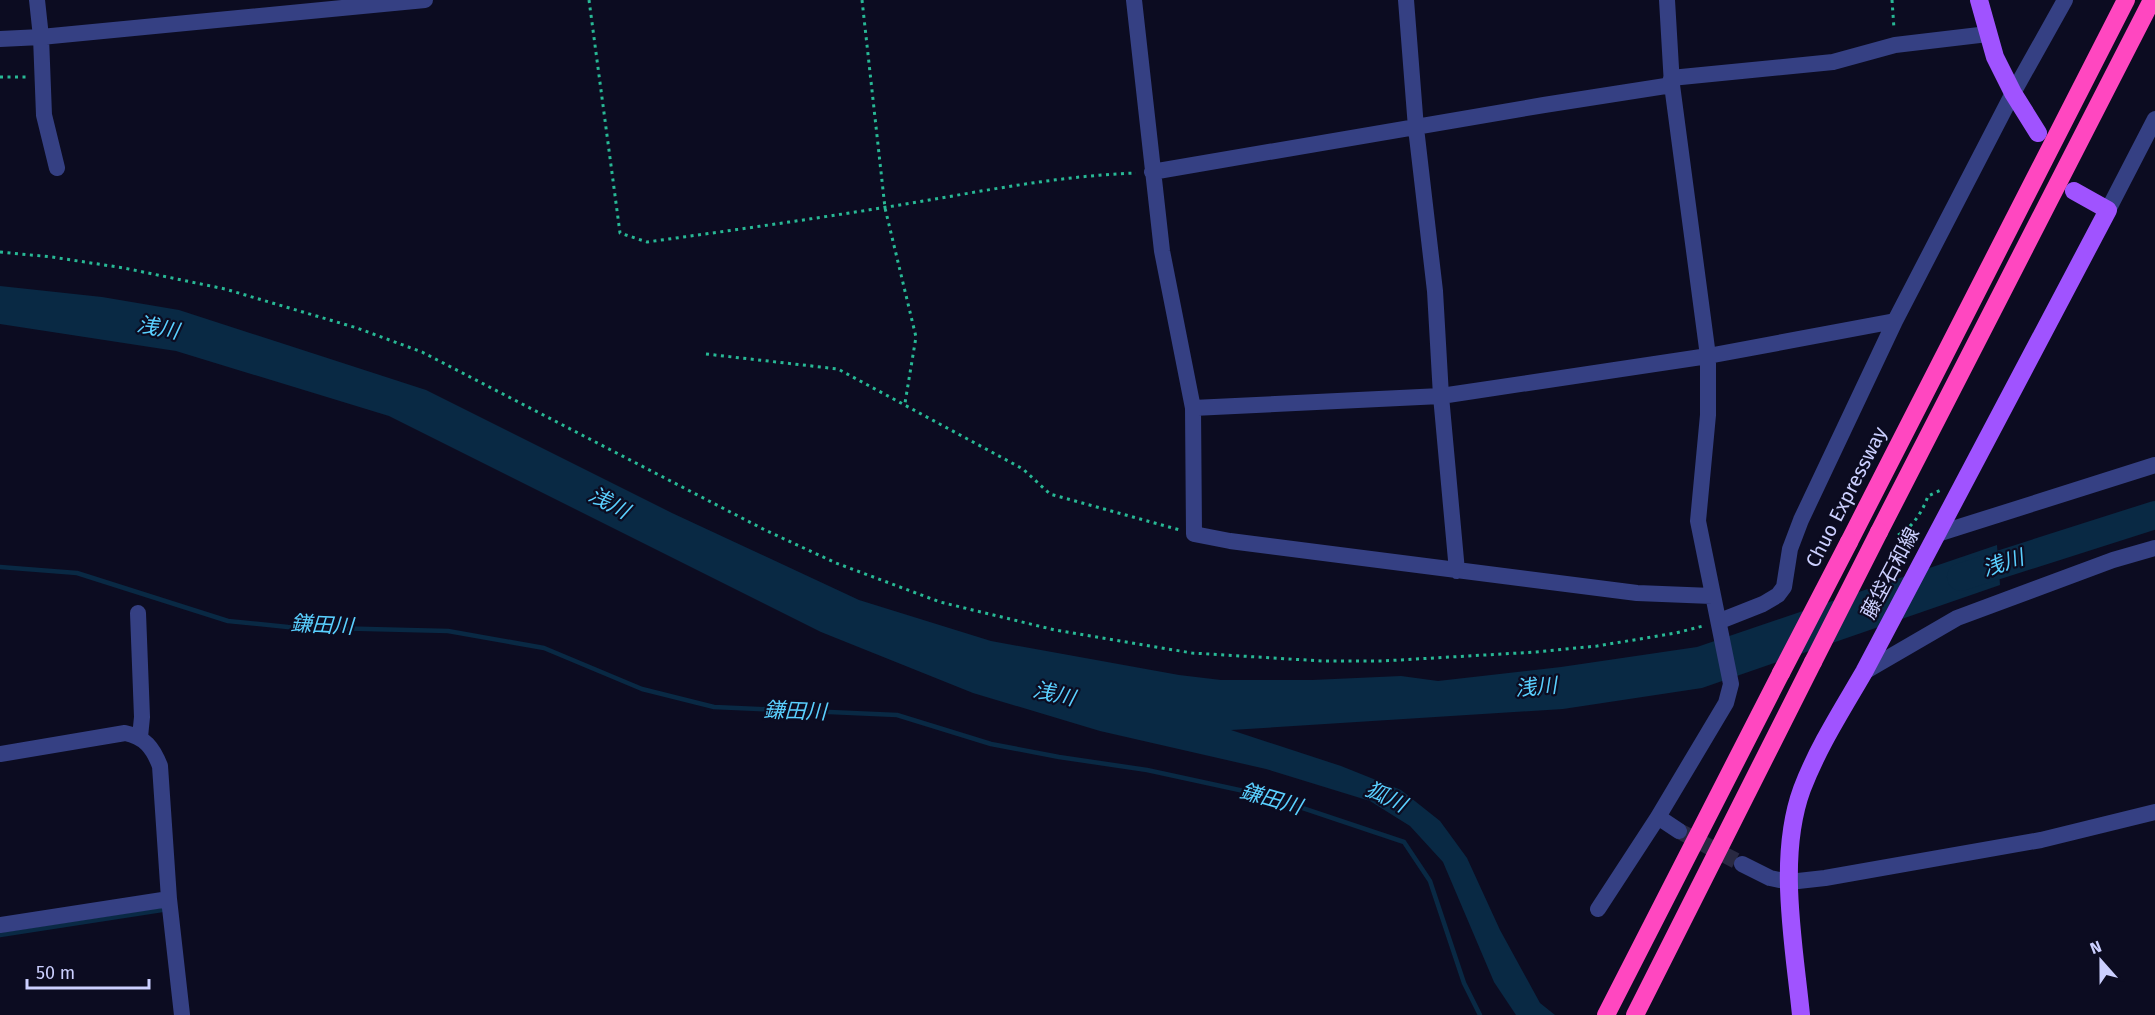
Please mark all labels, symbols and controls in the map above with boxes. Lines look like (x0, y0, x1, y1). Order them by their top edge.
water label: 浅川 (135, 311, 183, 345)
street label: Chuo Expressway (1800, 423, 1892, 571)
water label: 浅川 (584, 482, 635, 525)
street label: 藤垈石和線 (1856, 523, 1924, 623)
water label: 浅川 (1979, 544, 2029, 582)
water label: 鎌田川 (290, 610, 356, 640)
water label: 浅川 (1514, 672, 1560, 702)
water label: 浅川 (1031, 677, 1079, 712)
water label: 鎌田川 (763, 697, 829, 725)
water label: 狐川 (1361, 776, 1412, 819)
water label: 鎌田川 (1237, 778, 1307, 821)
north arrow (2071, 931, 2131, 991)
text: N (2087, 937, 2104, 958)
scale bar (27, 952, 148, 990)
text: 50 m (36, 962, 75, 984)

